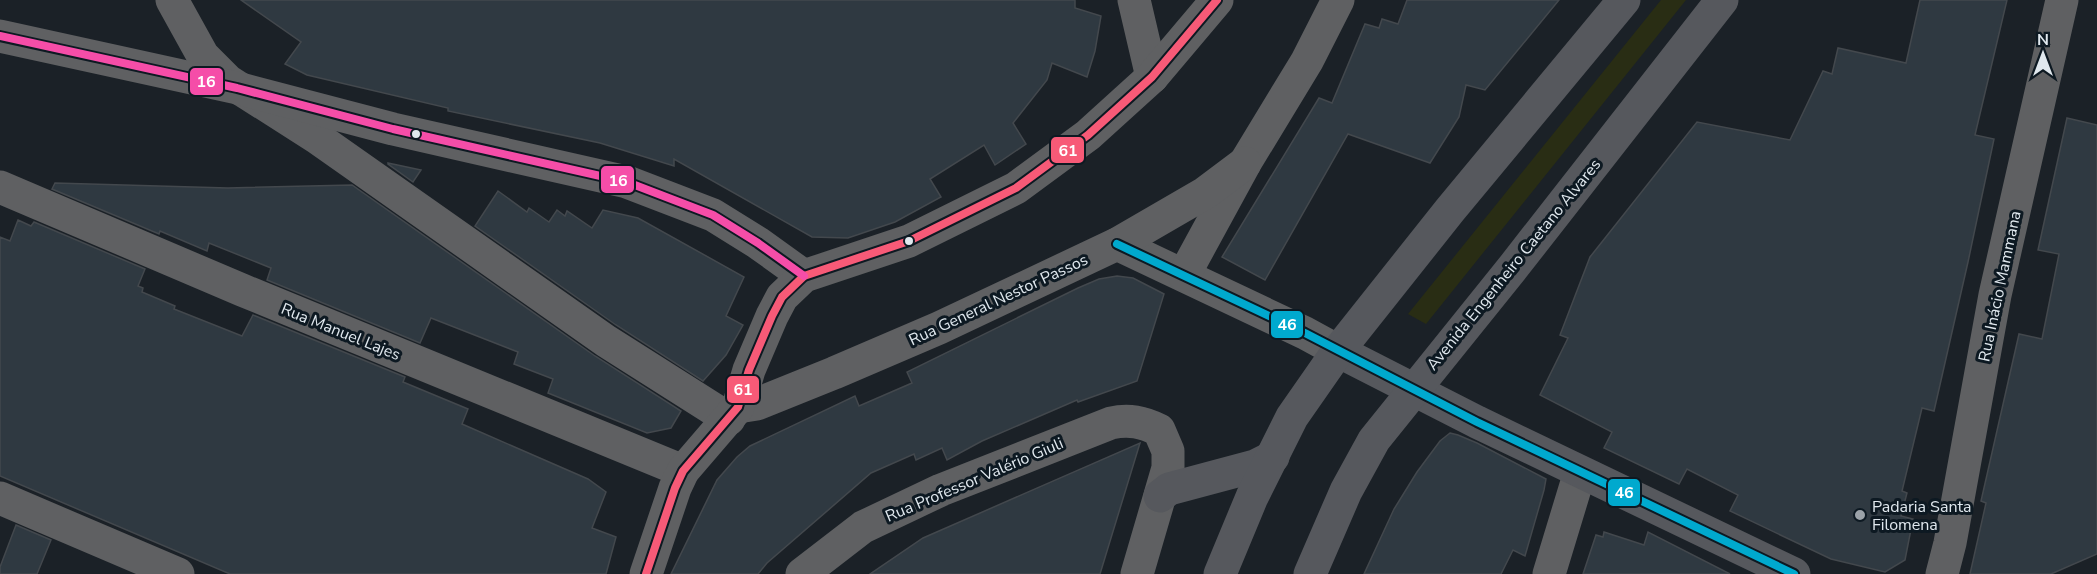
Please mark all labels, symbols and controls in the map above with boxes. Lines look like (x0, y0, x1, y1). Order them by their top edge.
north arrow (2013, 24, 2073, 84)
text: N (2037, 29, 2049, 51)
line badge: 16 (189, 67, 224, 96)
text: 16 (196, 71, 216, 93)
unlabelled marker (410, 128, 422, 140)
line badge: 61 (1050, 136, 1085, 164)
text: 61 (1058, 140, 1078, 162)
street label: Avenida Engenheiro Caetano Alvares (1421, 154, 1606, 375)
line badge: 16 (600, 165, 635, 194)
text: 16 (608, 170, 628, 192)
street label: Rua Inácio Mammana (1973, 209, 2027, 364)
unlabelled marker (903, 235, 915, 247)
street label: Rua General Nestor Passos (905, 249, 1092, 351)
street label: Rua Manuel Lajes (278, 298, 404, 366)
line badge: 46 (1270, 310, 1304, 339)
text: 46 (1277, 314, 1297, 336)
line badge: 61 (726, 375, 760, 404)
text: 61 (733, 379, 753, 401)
street label: Rua Professor Valério Giuli (882, 432, 1067, 527)
line badge: 46 (1607, 478, 1641, 507)
text: 46 (1614, 482, 1634, 504)
place label: Padaria Santa Filomena (1872, 496, 1972, 536)
marker: Padaria Santa Filomena (1853, 508, 1867, 522)

